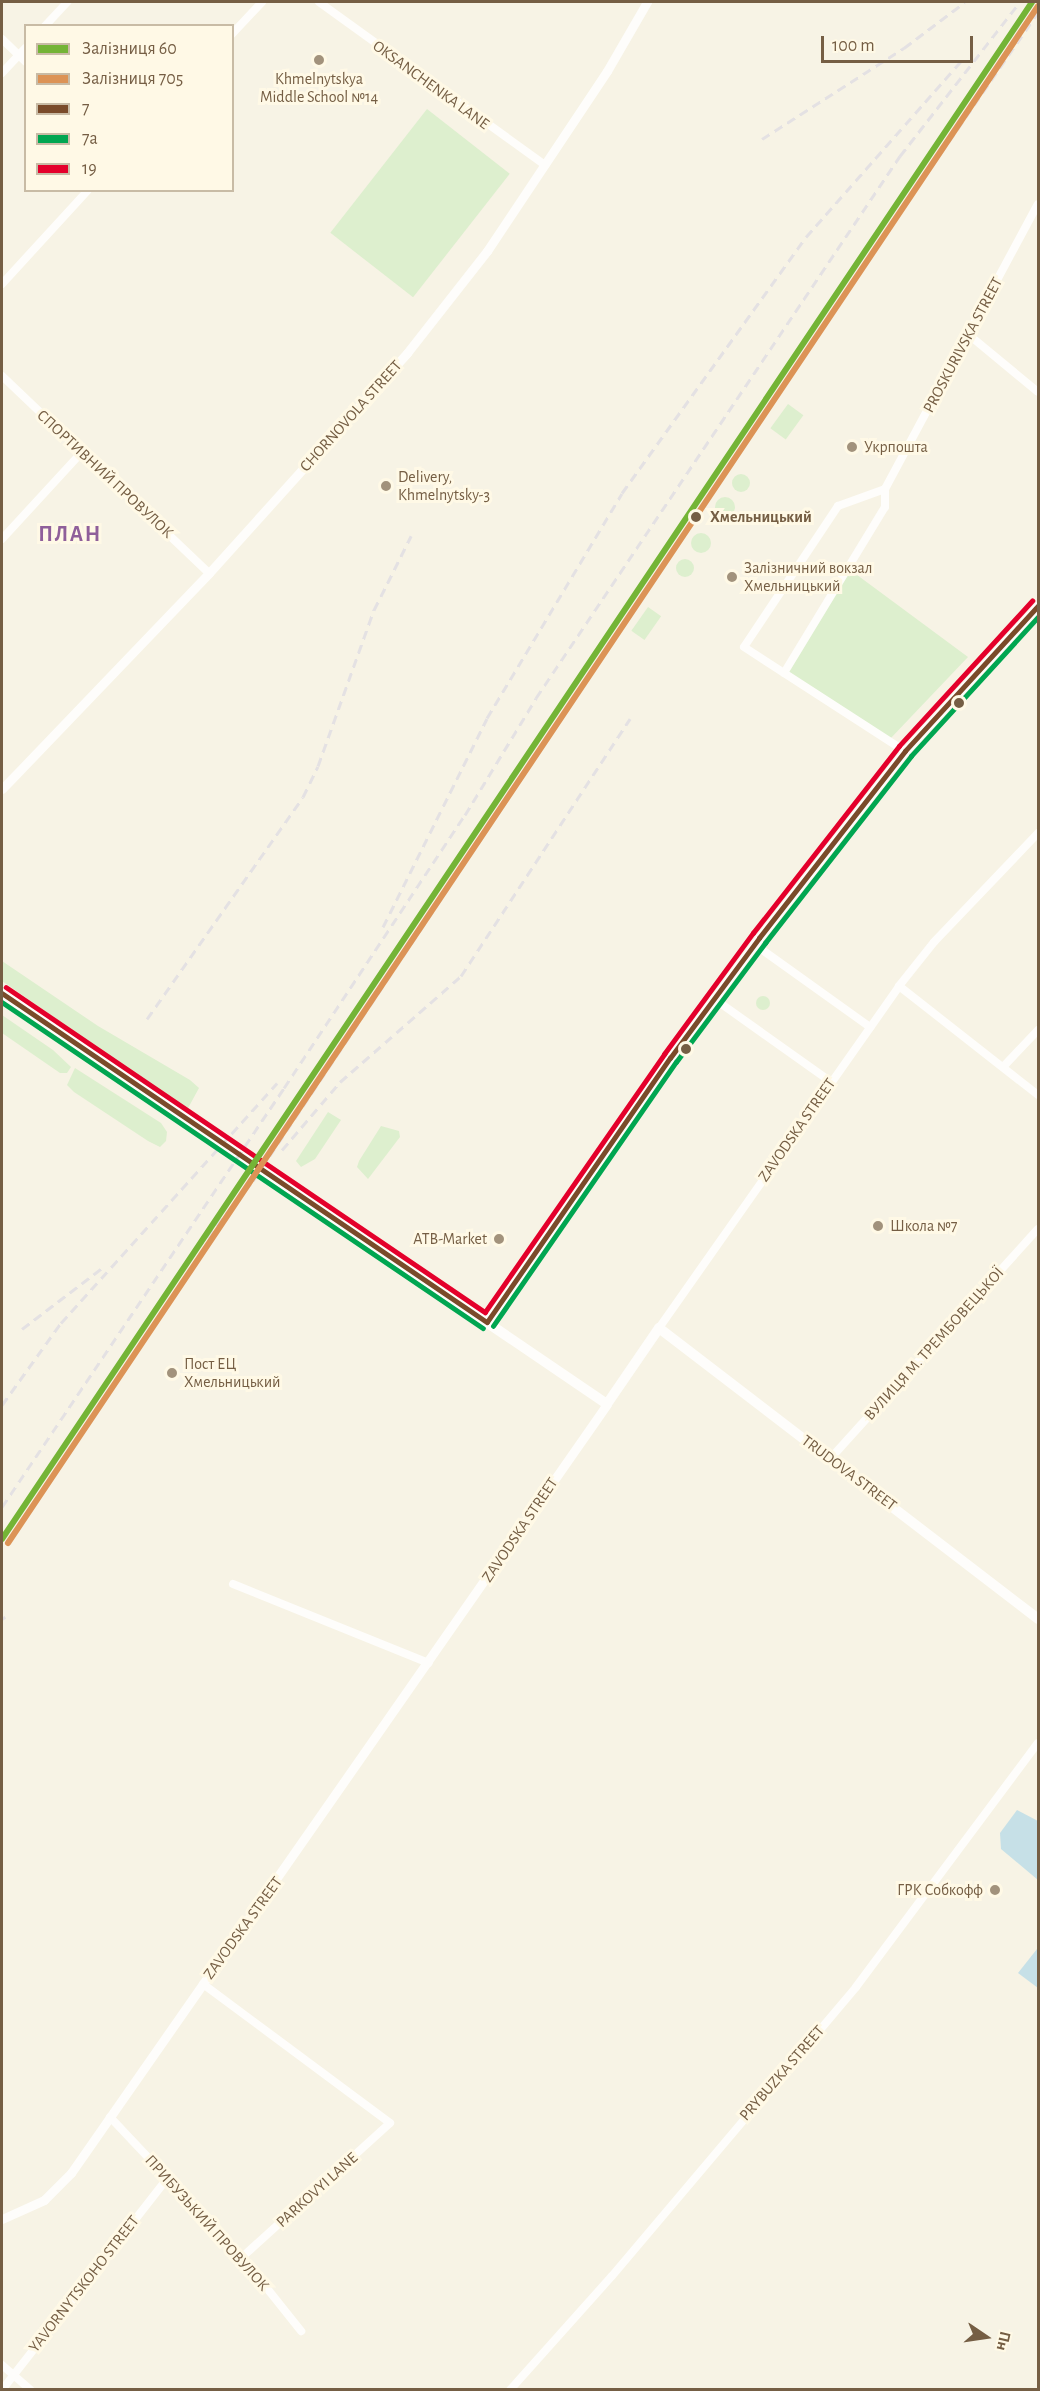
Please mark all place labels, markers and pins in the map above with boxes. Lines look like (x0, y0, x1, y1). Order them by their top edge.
marker: Khmelnytskya Middle School №14 (312, 53, 326, 67)
place label: Khmelnytskya Middle School №14 (260, 69, 378, 107)
place label: Укрпошта (864, 437, 928, 457)
marker: Укрпошта (845, 440, 859, 454)
place label: Delivery, Khmelnytsky-3 (398, 467, 490, 505)
marker: Delivery, Khmelnytsky-3 (379, 479, 393, 493)
place label: Хмельницький (710, 507, 812, 527)
marker: Хмельницький (687, 508, 705, 526)
place label: Залізничний вокзал Хмельницький (744, 558, 872, 596)
marker: Залізничний вокзал Хмельницький (725, 570, 739, 584)
unlabelled marker (953, 697, 965, 709)
unlabelled marker (680, 1043, 692, 1055)
place label: Школа №7 (890, 1216, 957, 1236)
marker: Школа №7 (871, 1219, 885, 1233)
place label: ATB-Market (413, 1229, 487, 1249)
marker: ATB-Market (492, 1232, 506, 1246)
place label: Пост ЕЦ Хмельницький (184, 1354, 280, 1392)
marker: Пост ЕЦ Хмельницький (165, 1366, 179, 1380)
place label: ГРК Собкофф (897, 1880, 983, 1900)
marker: ГРК Собкофф (988, 1883, 1002, 1897)

